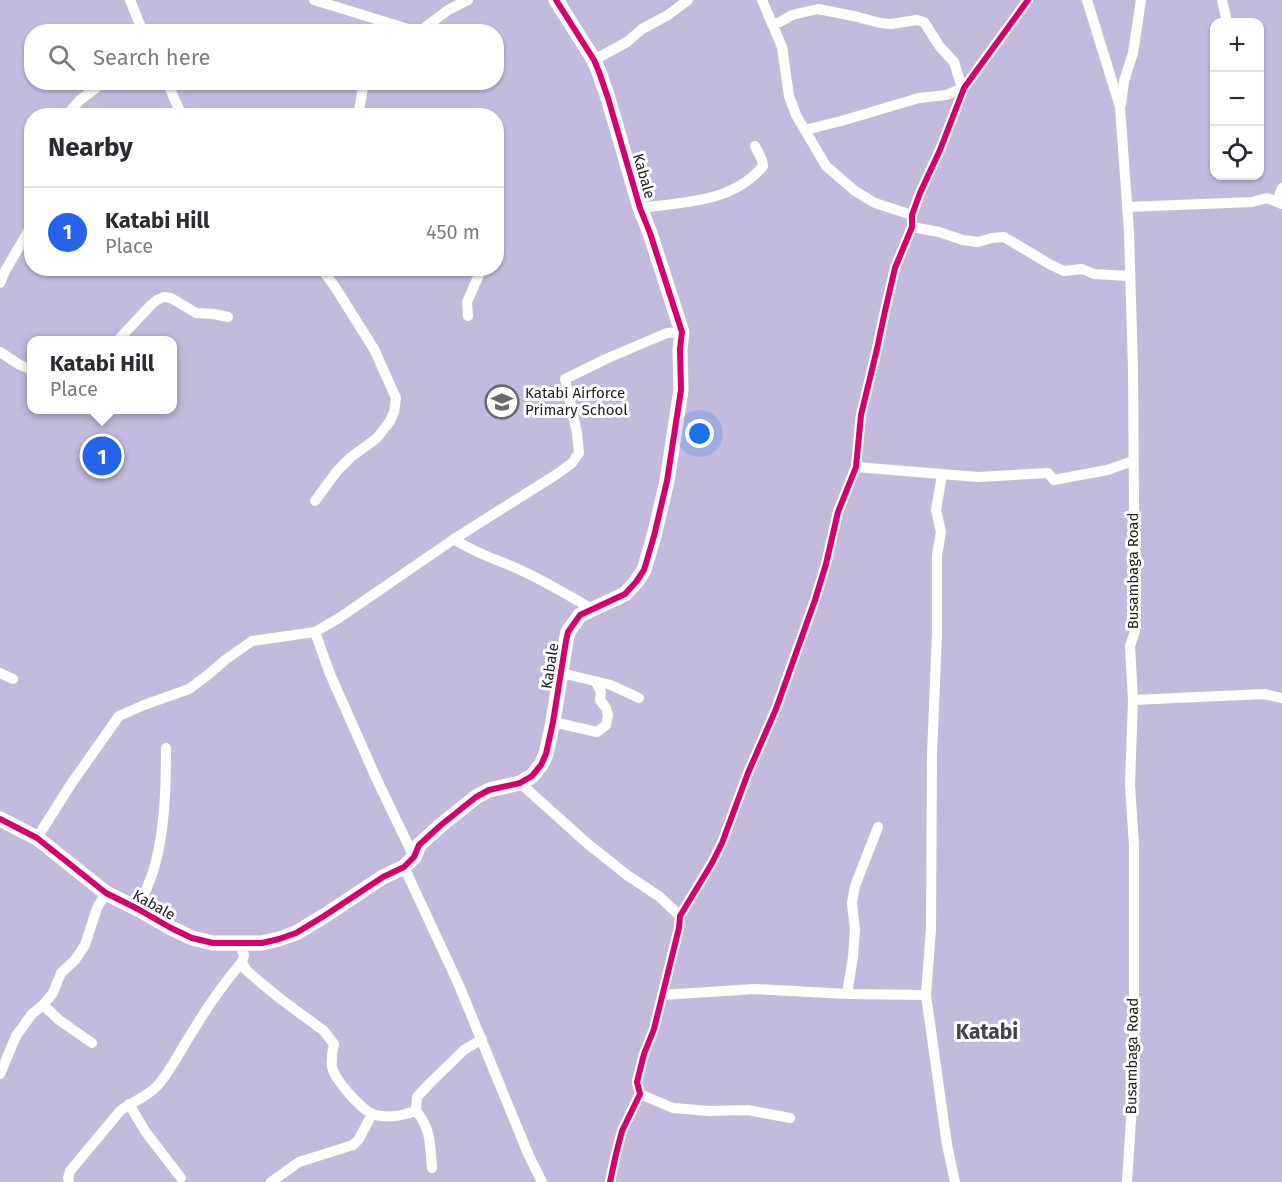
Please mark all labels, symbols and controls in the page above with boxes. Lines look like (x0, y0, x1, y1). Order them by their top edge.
map controls (1210, 18, 1264, 180)
button: + (1210, 18, 1264, 72)
search box (24, 24, 504, 90)
icon: search (45, 41, 78, 74)
text: Search here (93, 44, 211, 71)
button: − (1210, 72, 1264, 126)
button: locate (1210, 126, 1264, 180)
text: Nearby (48, 132, 133, 163)
street label: Kabale (629, 151, 659, 201)
text: Katabi Hill (105, 207, 210, 234)
text: 1 (63, 220, 72, 244)
text: 450 m (426, 220, 480, 244)
text: Place (105, 234, 153, 258)
popup (27, 336, 177, 414)
text: Katabi Hill (50, 350, 154, 377)
text: Place (50, 377, 98, 401)
school or university icon: Katabi Airforce Primary School (484, 384, 520, 420)
place label: Katabi Airforce Primary School (525, 384, 628, 419)
your location (685, 419, 714, 448)
pin: 1 (82, 434, 122, 478)
street label: Busambaga Road (1124, 513, 1142, 629)
street label: Kabale (538, 642, 562, 690)
street label: Kabale (129, 886, 179, 924)
street label: Busambaga Road (1122, 997, 1142, 1115)
district label: Katabi (956, 1019, 1018, 1045)

